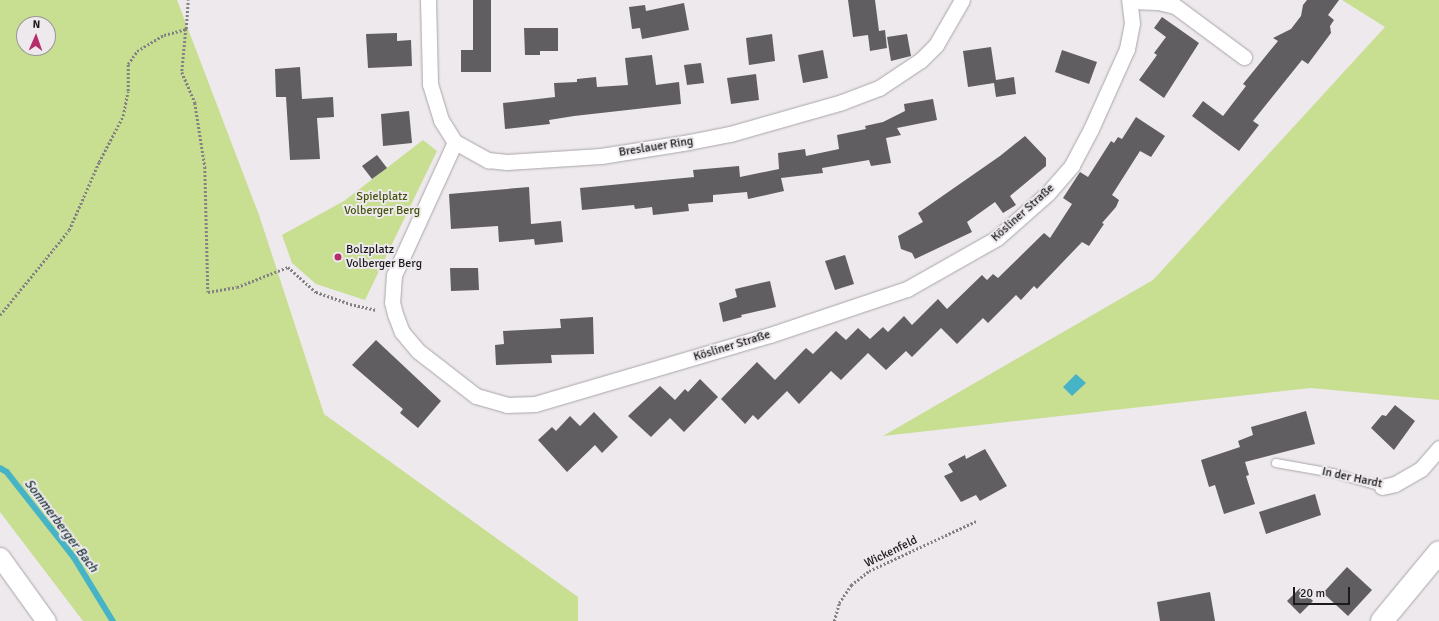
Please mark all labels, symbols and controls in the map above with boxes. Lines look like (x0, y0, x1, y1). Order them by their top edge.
north arrow (16, 16, 56, 56)
text: N (32, 18, 40, 31)
street label: Breslauer Ring (618, 134, 694, 160)
street label: Kösliner Straße (989, 181, 1057, 245)
park label: Spielplatz Volberger Berg (344, 190, 420, 218)
place label: Bolzplatz Volberger Berg (346, 243, 422, 271)
marker: Bolzplatz Volberger Berg (333, 252, 343, 262)
street label: Kösliner Straße (692, 327, 772, 365)
street label: In der Hardt (1321, 465, 1383, 491)
water label: Sommerberger Bach (21, 476, 101, 576)
street label: Wickenfeld (862, 533, 920, 571)
scale bar (1295, 579, 1352, 605)
text: 20 m (1300, 586, 1325, 601)

